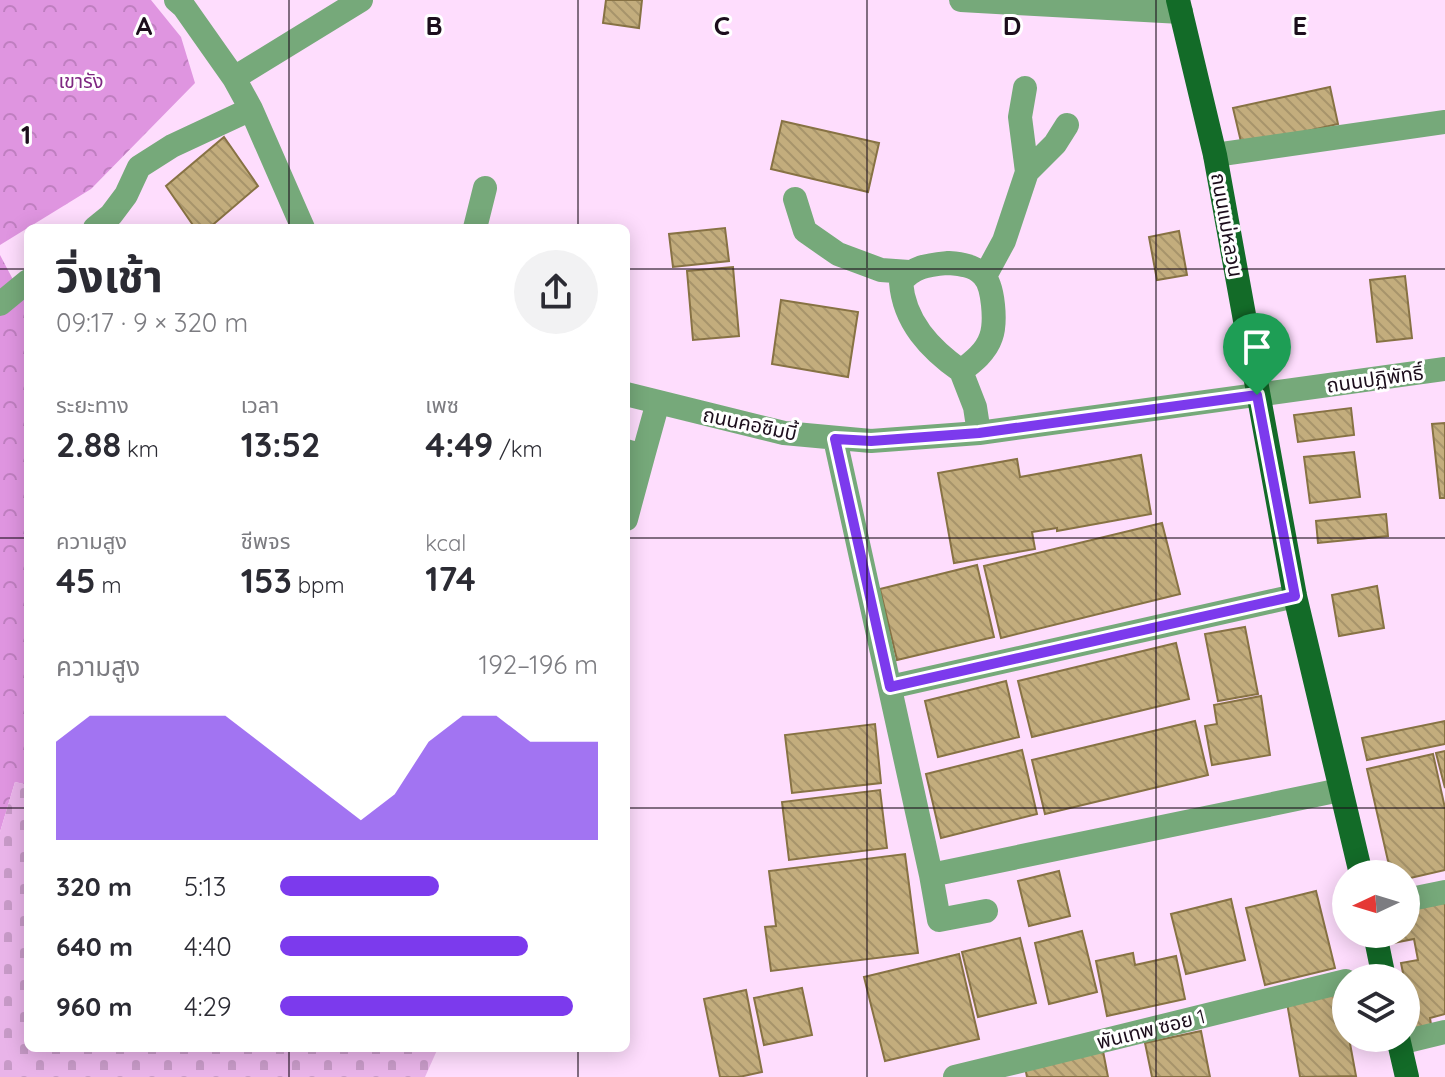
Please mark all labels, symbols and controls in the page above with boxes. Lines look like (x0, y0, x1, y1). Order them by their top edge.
text: A (136, 9, 153, 42)
text: B (425, 9, 443, 42)
text: C (714, 9, 730, 42)
text: D (1003, 9, 1021, 42)
text: E (1293, 9, 1307, 42)
park label: เขารัง (58, 68, 104, 93)
text: 1 (21, 118, 31, 151)
street label: ถนนแม่หลวน (1206, 171, 1249, 279)
text: วิ่งเช้า (56, 248, 163, 303)
button: share (514, 250, 598, 334)
text: 09:17 · 9 × 320 m (56, 306, 248, 339)
pin (1223, 313, 1291, 395)
icon: arrive (1235, 325, 1279, 369)
street label: ถนนปฏิพัทธิ์ (1325, 359, 1425, 398)
text: ระยะทาง (56, 391, 129, 419)
text: เวลา (241, 391, 279, 419)
text: เพซ (425, 391, 459, 419)
street label: ถนนคอซิมบี้ (701, 400, 800, 446)
text: 2.88 (56, 423, 121, 466)
text: 13:52 (241, 423, 320, 466)
text: 4:49 (425, 423, 493, 466)
text: km (121, 435, 159, 463)
text: /km (493, 435, 543, 463)
text: ความสูง (56, 527, 127, 555)
text: ชีพจร (241, 527, 291, 555)
text: kcal (425, 529, 466, 557)
text: 174 (425, 557, 476, 600)
text: 45 (56, 559, 96, 602)
text: 153 (241, 559, 292, 602)
text: m (96, 571, 122, 599)
text: bpm (292, 571, 344, 599)
text: 192–196 m (479, 648, 598, 681)
text: ความสูง (56, 650, 140, 683)
north arrow (1332, 860, 1420, 948)
map controls (1332, 860, 1420, 1052)
text: 320 m (56, 870, 132, 903)
text: 5:13 (184, 870, 226, 903)
text: 640 m (56, 930, 133, 963)
text: 4:40 (184, 930, 232, 963)
button: layers (1332, 964, 1420, 1052)
text: 960 m (56, 990, 132, 1023)
text: 4:29 (184, 990, 231, 1023)
street label: พันเทพ ซอย 1 (1094, 1003, 1208, 1054)

